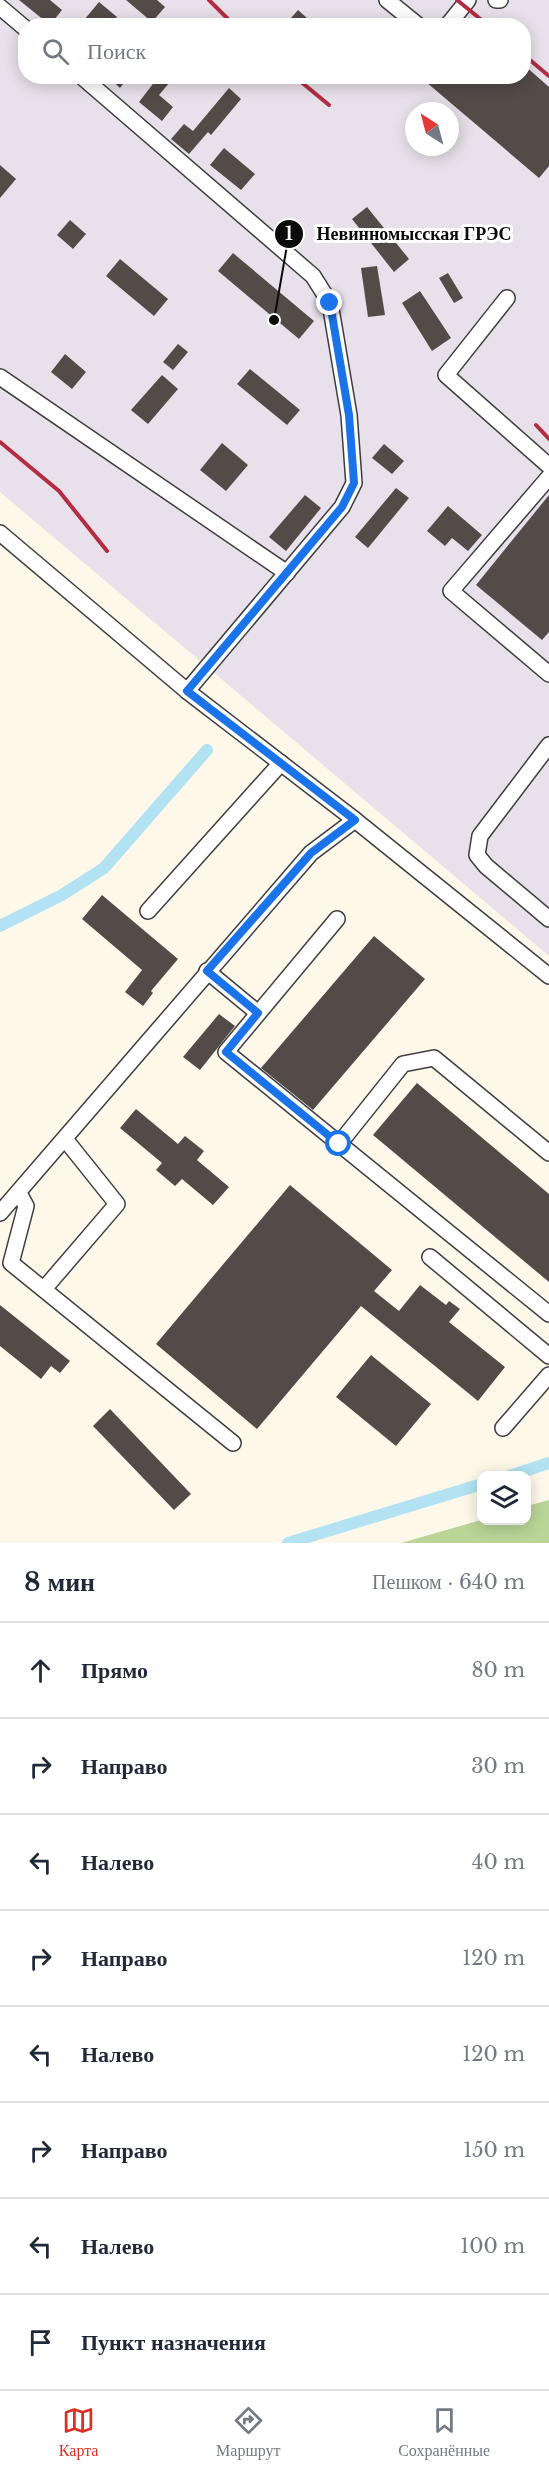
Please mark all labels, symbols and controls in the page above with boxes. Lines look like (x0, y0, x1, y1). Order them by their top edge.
search box (18, 18, 531, 84)
icon: search (39, 35, 72, 68)
text: Поиск (87, 38, 146, 65)
north arrow (405, 102, 459, 156)
callout: Невинномысская ГРЭС (274, 216, 523, 252)
text: 1 (285, 223, 293, 245)
text: Невинномысская ГРЭС (316, 223, 512, 245)
route end (316, 289, 342, 315)
route start (325, 1130, 351, 1156)
map controls (477, 1471, 531, 1525)
button: layers (477, 1471, 531, 1525)
text: 8 мин (24, 1566, 95, 1598)
text: Пешком · 640 m (372, 1570, 525, 1594)
icon: ahead (24, 1654, 57, 1687)
text: Прямо (81, 1657, 148, 1684)
text: 80 m (471, 1658, 525, 1682)
icon: right (24, 1750, 57, 1783)
text: Направо (81, 1753, 167, 1780)
text: 30 m (471, 1754, 525, 1778)
icon: left (24, 1846, 57, 1879)
text: Налево (81, 1849, 154, 1876)
text: 40 m (472, 1850, 525, 1874)
icon: right (24, 1942, 57, 1975)
text: Направо (81, 1945, 167, 1972)
text: 120 m (462, 1946, 525, 1970)
icon: left (24, 2038, 57, 2071)
text: Налево (81, 2041, 154, 2068)
text: 120 m (462, 2042, 525, 2066)
icon: right (24, 2134, 57, 2167)
text: Направо (81, 2137, 167, 2164)
text: 150 m (463, 2138, 525, 2162)
icon: left (24, 2230, 57, 2263)
text: Налево (81, 2233, 154, 2260)
text: 100 m (460, 2234, 525, 2258)
icon: arrive (24, 2326, 57, 2359)
text: Пункт назначения (81, 2329, 266, 2356)
tab: Карта (59, 2404, 98, 2460)
tab: Маршрут (216, 2404, 281, 2460)
tab: Сохранённые (398, 2404, 490, 2460)

